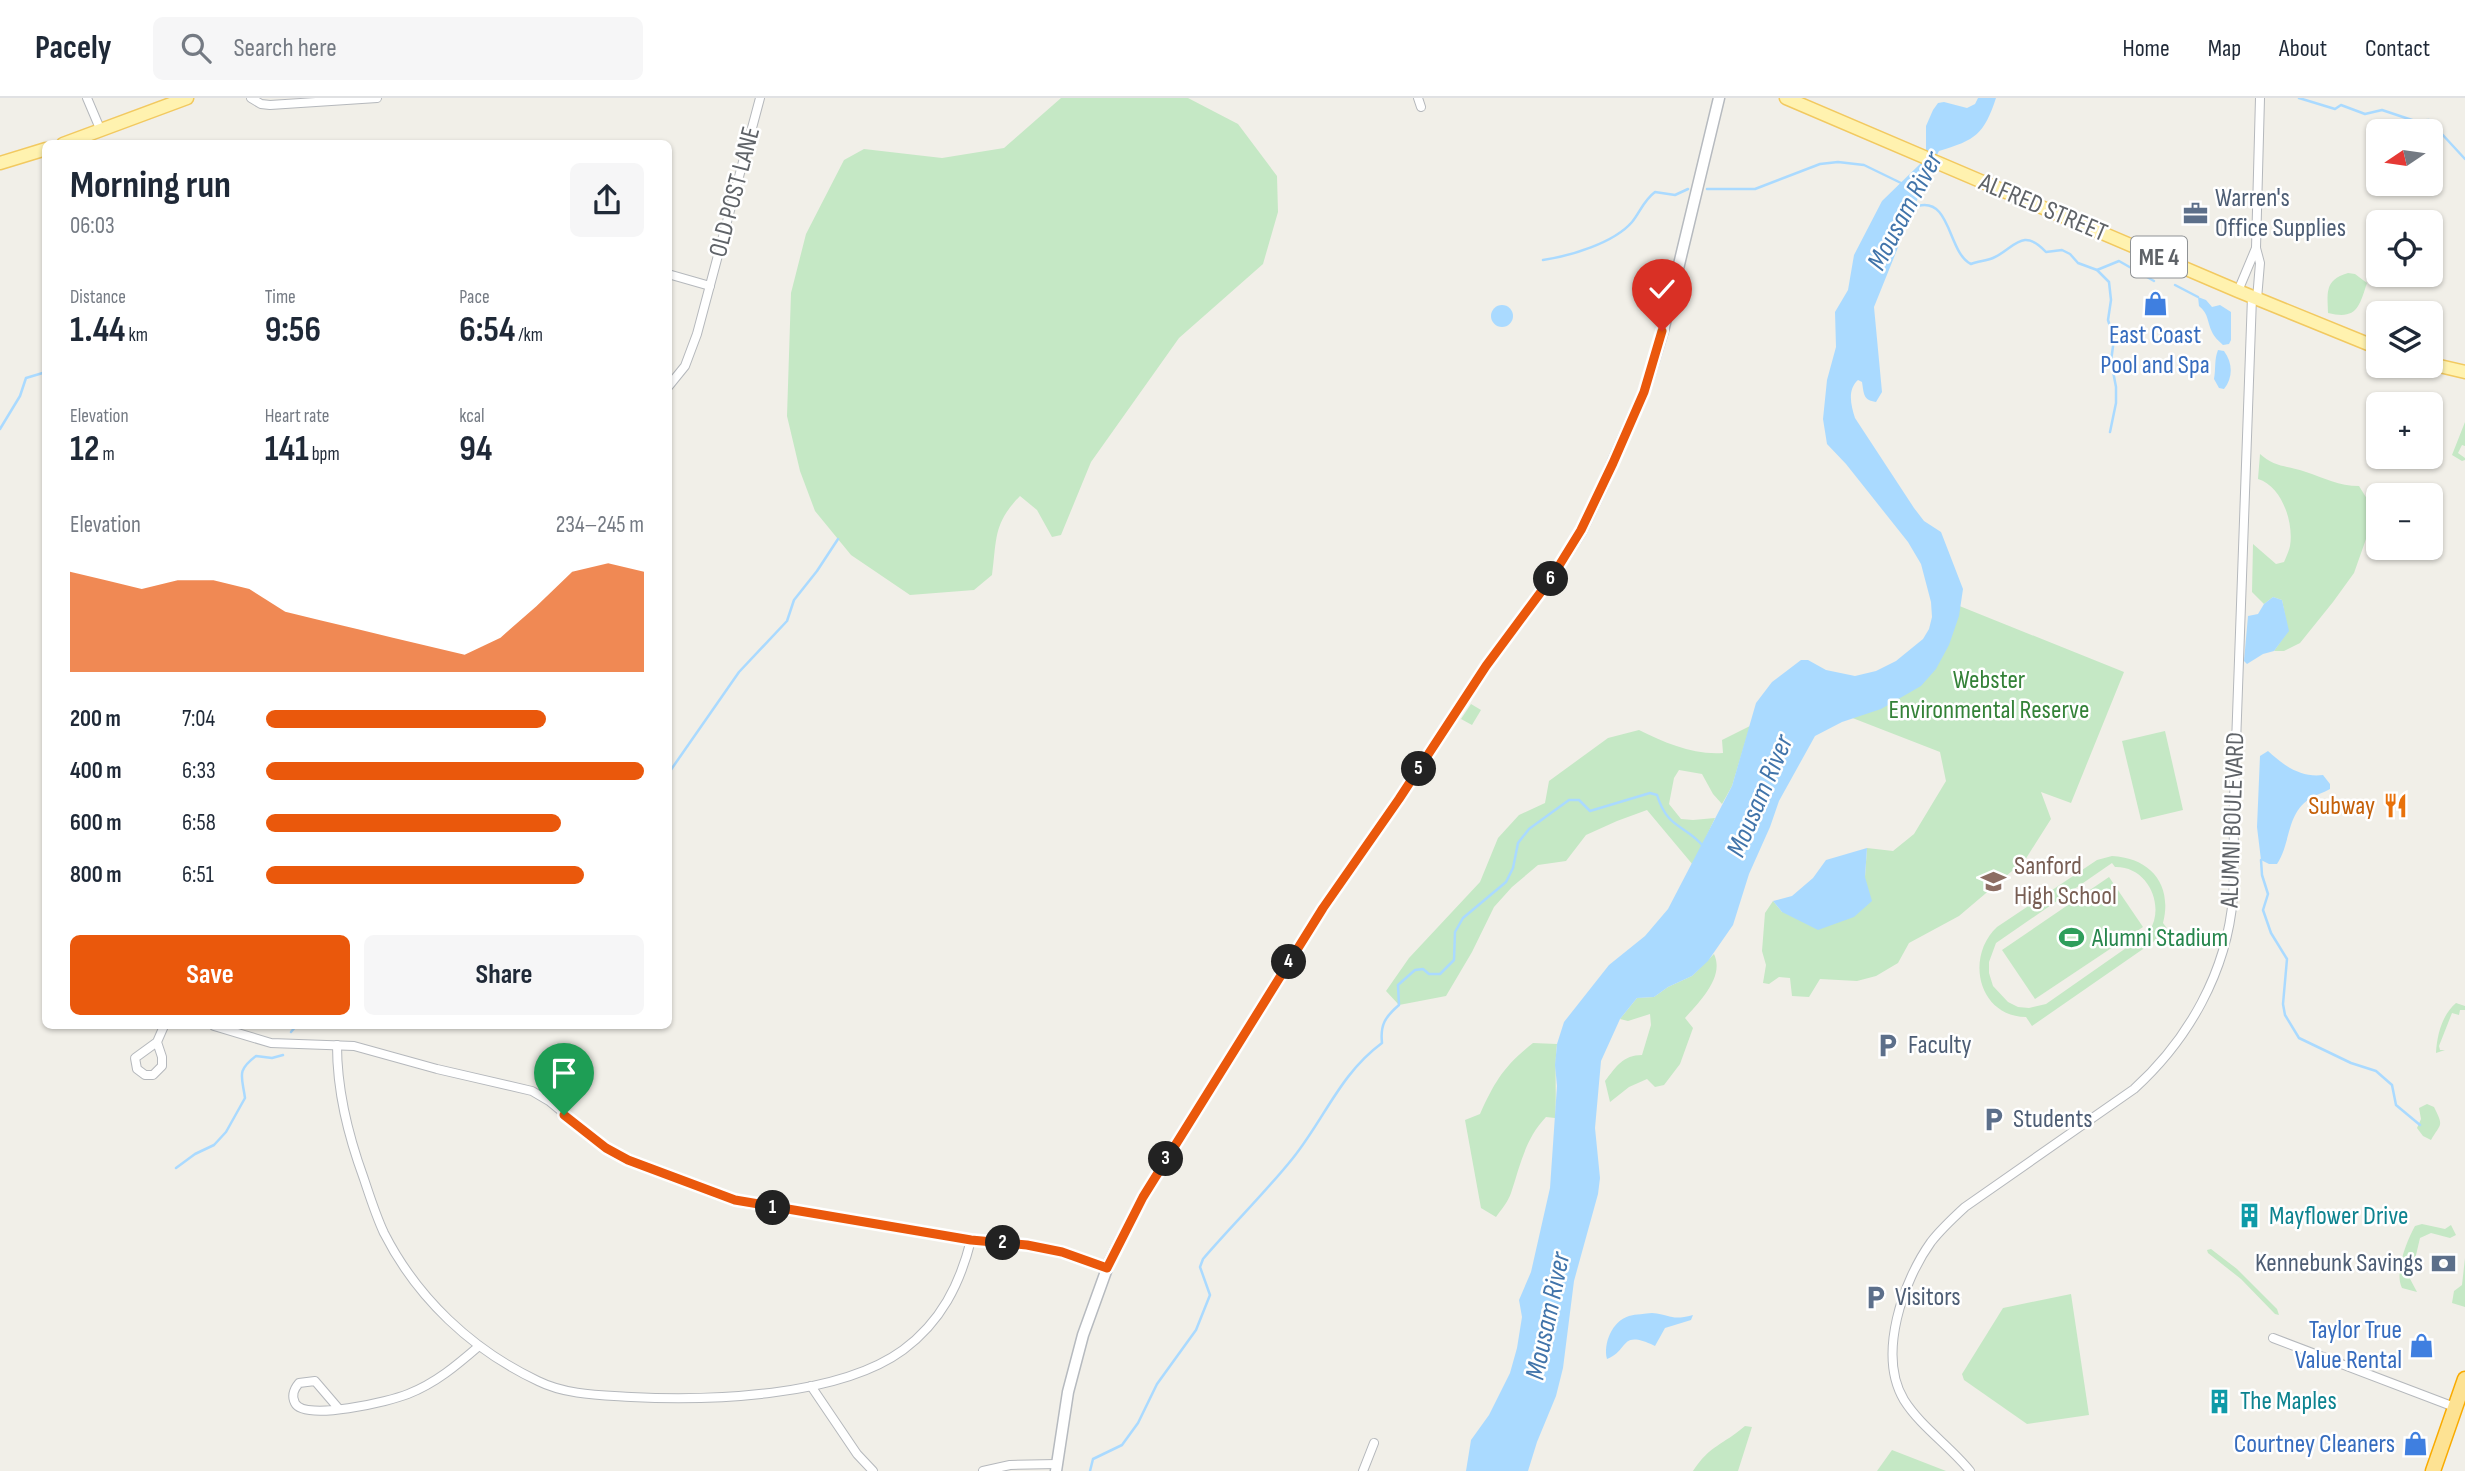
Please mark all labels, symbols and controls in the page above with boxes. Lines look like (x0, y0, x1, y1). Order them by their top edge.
search box (153, 17, 643, 80)
text: Pacely (35, 28, 111, 68)
icon: search (177, 29, 215, 67)
text: Search here (233, 33, 337, 64)
text: Home (2122, 34, 2170, 63)
text: Map (2208, 34, 2241, 63)
text: About (2279, 34, 2327, 63)
text: Contact (2365, 34, 2430, 63)
north arrow (2366, 119, 2443, 196)
map controls (2366, 119, 2443, 560)
street label: OLD POST LANE (703, 123, 767, 261)
water label: Mousam River (1860, 145, 1950, 276)
text: Morning run (70, 163, 231, 208)
button: share (570, 163, 644, 237)
street label: ALFRED STREET (1973, 167, 2112, 249)
place label: Warren's Office Supplies (2215, 183, 2346, 244)
office icon: Warren's Office Supplies (2181, 199, 2209, 227)
button: locate (2366, 210, 2443, 287)
text: 06:03 (70, 212, 115, 240)
road number: ME 4 (2131, 237, 2187, 278)
pin (1632, 259, 1692, 331)
icon: check (1643, 270, 1681, 308)
text: Distance (70, 286, 126, 309)
text: Time (265, 286, 296, 309)
text: Pace (459, 286, 490, 309)
shop icon: East Coast Pool and Spa (2141, 289, 2169, 317)
button: layers (2366, 301, 2443, 378)
text: 1.44 (70, 309, 125, 352)
text: 9:56 (265, 309, 321, 352)
text: 6:54 (459, 309, 515, 352)
place label: East Coast Pool and Spa (2100, 320, 2210, 381)
text: km (125, 324, 148, 347)
text: /km (515, 324, 543, 347)
button: + (2366, 392, 2443, 469)
text: Elevation (70, 405, 129, 428)
text: Heart rate (265, 405, 330, 428)
text: kcal (459, 405, 484, 428)
text: 12 (70, 428, 99, 471)
text: 141 (265, 428, 309, 471)
text: 94 (459, 428, 492, 471)
text: m (99, 443, 115, 466)
text: bpm (309, 443, 340, 466)
button: − (2366, 483, 2443, 560)
text: Elevation (70, 511, 141, 539)
text: 234–245 m (556, 511, 644, 539)
pin: 6 (1534, 561, 1568, 596)
text: 6 (1546, 567, 1555, 590)
park label: Webster Environmental Reserve (1889, 665, 2089, 726)
text: 200 m (70, 705, 121, 733)
text: 7:04 (182, 705, 215, 733)
water label: Mousam River (1720, 729, 1801, 862)
street label: ALUMNI BOULEVARD (2214, 732, 2252, 909)
pin: 5 (1402, 752, 1436, 786)
text: 400 m (70, 757, 121, 785)
text: 6:33 (182, 757, 216, 785)
text: 5 (1414, 757, 1423, 780)
place label: Subway (2308, 791, 2375, 822)
restaurant icon: Subway (2381, 792, 2409, 820)
text: 600 m (70, 809, 122, 837)
text: 6:58 (182, 809, 216, 837)
place label: Sanford High School (2014, 851, 2117, 912)
text: 800 m (70, 861, 122, 889)
text: 6:51 (182, 861, 214, 889)
school or university icon: Sanford High School (1980, 867, 2008, 895)
place label: Alumni Stadium (2091, 923, 2228, 954)
sports icon: Alumni Stadium (2058, 924, 2086, 952)
button: Save (70, 935, 350, 1015)
button: Share (364, 935, 644, 1015)
pin: 4 (1272, 944, 1306, 980)
text: 4 (1284, 950, 1293, 973)
place label: Faculty (1908, 1030, 1972, 1061)
parking icon: Faculty (1874, 1031, 1902, 1059)
pin (534, 1043, 594, 1115)
icon: arrive (545, 1054, 583, 1092)
place label: Students (2013, 1104, 2093, 1135)
parking icon: Students (1979, 1105, 2007, 1133)
pin: 3 (1148, 1142, 1184, 1176)
text: 3 (1161, 1147, 1170, 1170)
pin: 1 (756, 1190, 790, 1226)
text: 1 (769, 1196, 776, 1219)
place label: Mayflower Drive (2269, 1201, 2409, 1232)
building icon: Mayflower Drive (2235, 1202, 2263, 1230)
pin: 2 (986, 1226, 1020, 1260)
text: 2 (998, 1231, 1007, 1254)
water label: Mousam River (1518, 1248, 1578, 1383)
place label: Kennebunk Savings (2255, 1248, 2423, 1279)
bank icon: Kennebunk Savings (2429, 1249, 2457, 1277)
place label: Visitors (1895, 1282, 1961, 1313)
parking icon: Visitors (1861, 1283, 1889, 1311)
place label: Taylor True Value Rental (2295, 1315, 2402, 1376)
shop icon: Taylor True Value Rental (2408, 1331, 2436, 1359)
place label: The Maples (2240, 1386, 2337, 1417)
building icon: The Maples (2206, 1387, 2234, 1415)
place label: Courtney Cleaners (2234, 1429, 2395, 1460)
shop icon: Courtney Cleaners (2401, 1430, 2429, 1458)

